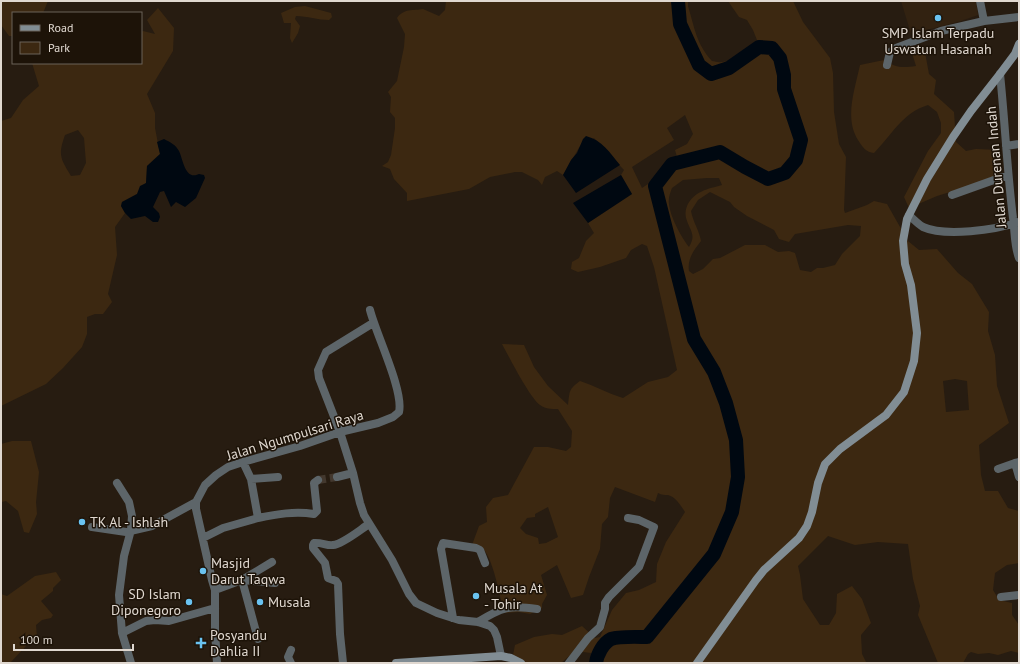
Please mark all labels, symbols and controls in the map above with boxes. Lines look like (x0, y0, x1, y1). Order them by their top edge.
legend (12, 12, 142, 64)
marker: SMP Islam Terpadu Uswatun Hasanah (933, 13, 943, 23)
text: Road (48, 20, 73, 35)
place label: SMP Islam Terpadu Uswatun Hasanah (882, 24, 994, 58)
text: Park (48, 40, 70, 55)
street label: Jalan Durenan Indah (982, 106, 1010, 229)
street label: Jalan Ngumpulsari Raya (223, 406, 366, 465)
place label: TK Al - Ishlah (90, 513, 168, 531)
marker: TK Al - Ishlah (77, 517, 87, 527)
place label: Masjid Darut Taqwa (211, 554, 286, 588)
marker: Masjid Darut Taqwa (198, 566, 208, 576)
place label: Musala At - Tohir (484, 579, 543, 613)
place label: SD Islam Diponegoro (111, 585, 181, 619)
marker: Musala At - Tohir (471, 591, 481, 601)
place label: Musala (268, 593, 311, 611)
marker: SD Islam Diponegoro (184, 597, 194, 607)
marker: Musala (255, 597, 265, 607)
scale bar (14, 626, 133, 652)
place label: Posyandu Dahlia II (210, 626, 267, 660)
text: 100 m (20, 632, 53, 647)
marker: Posyandu Dahlia II (195, 637, 207, 649)

